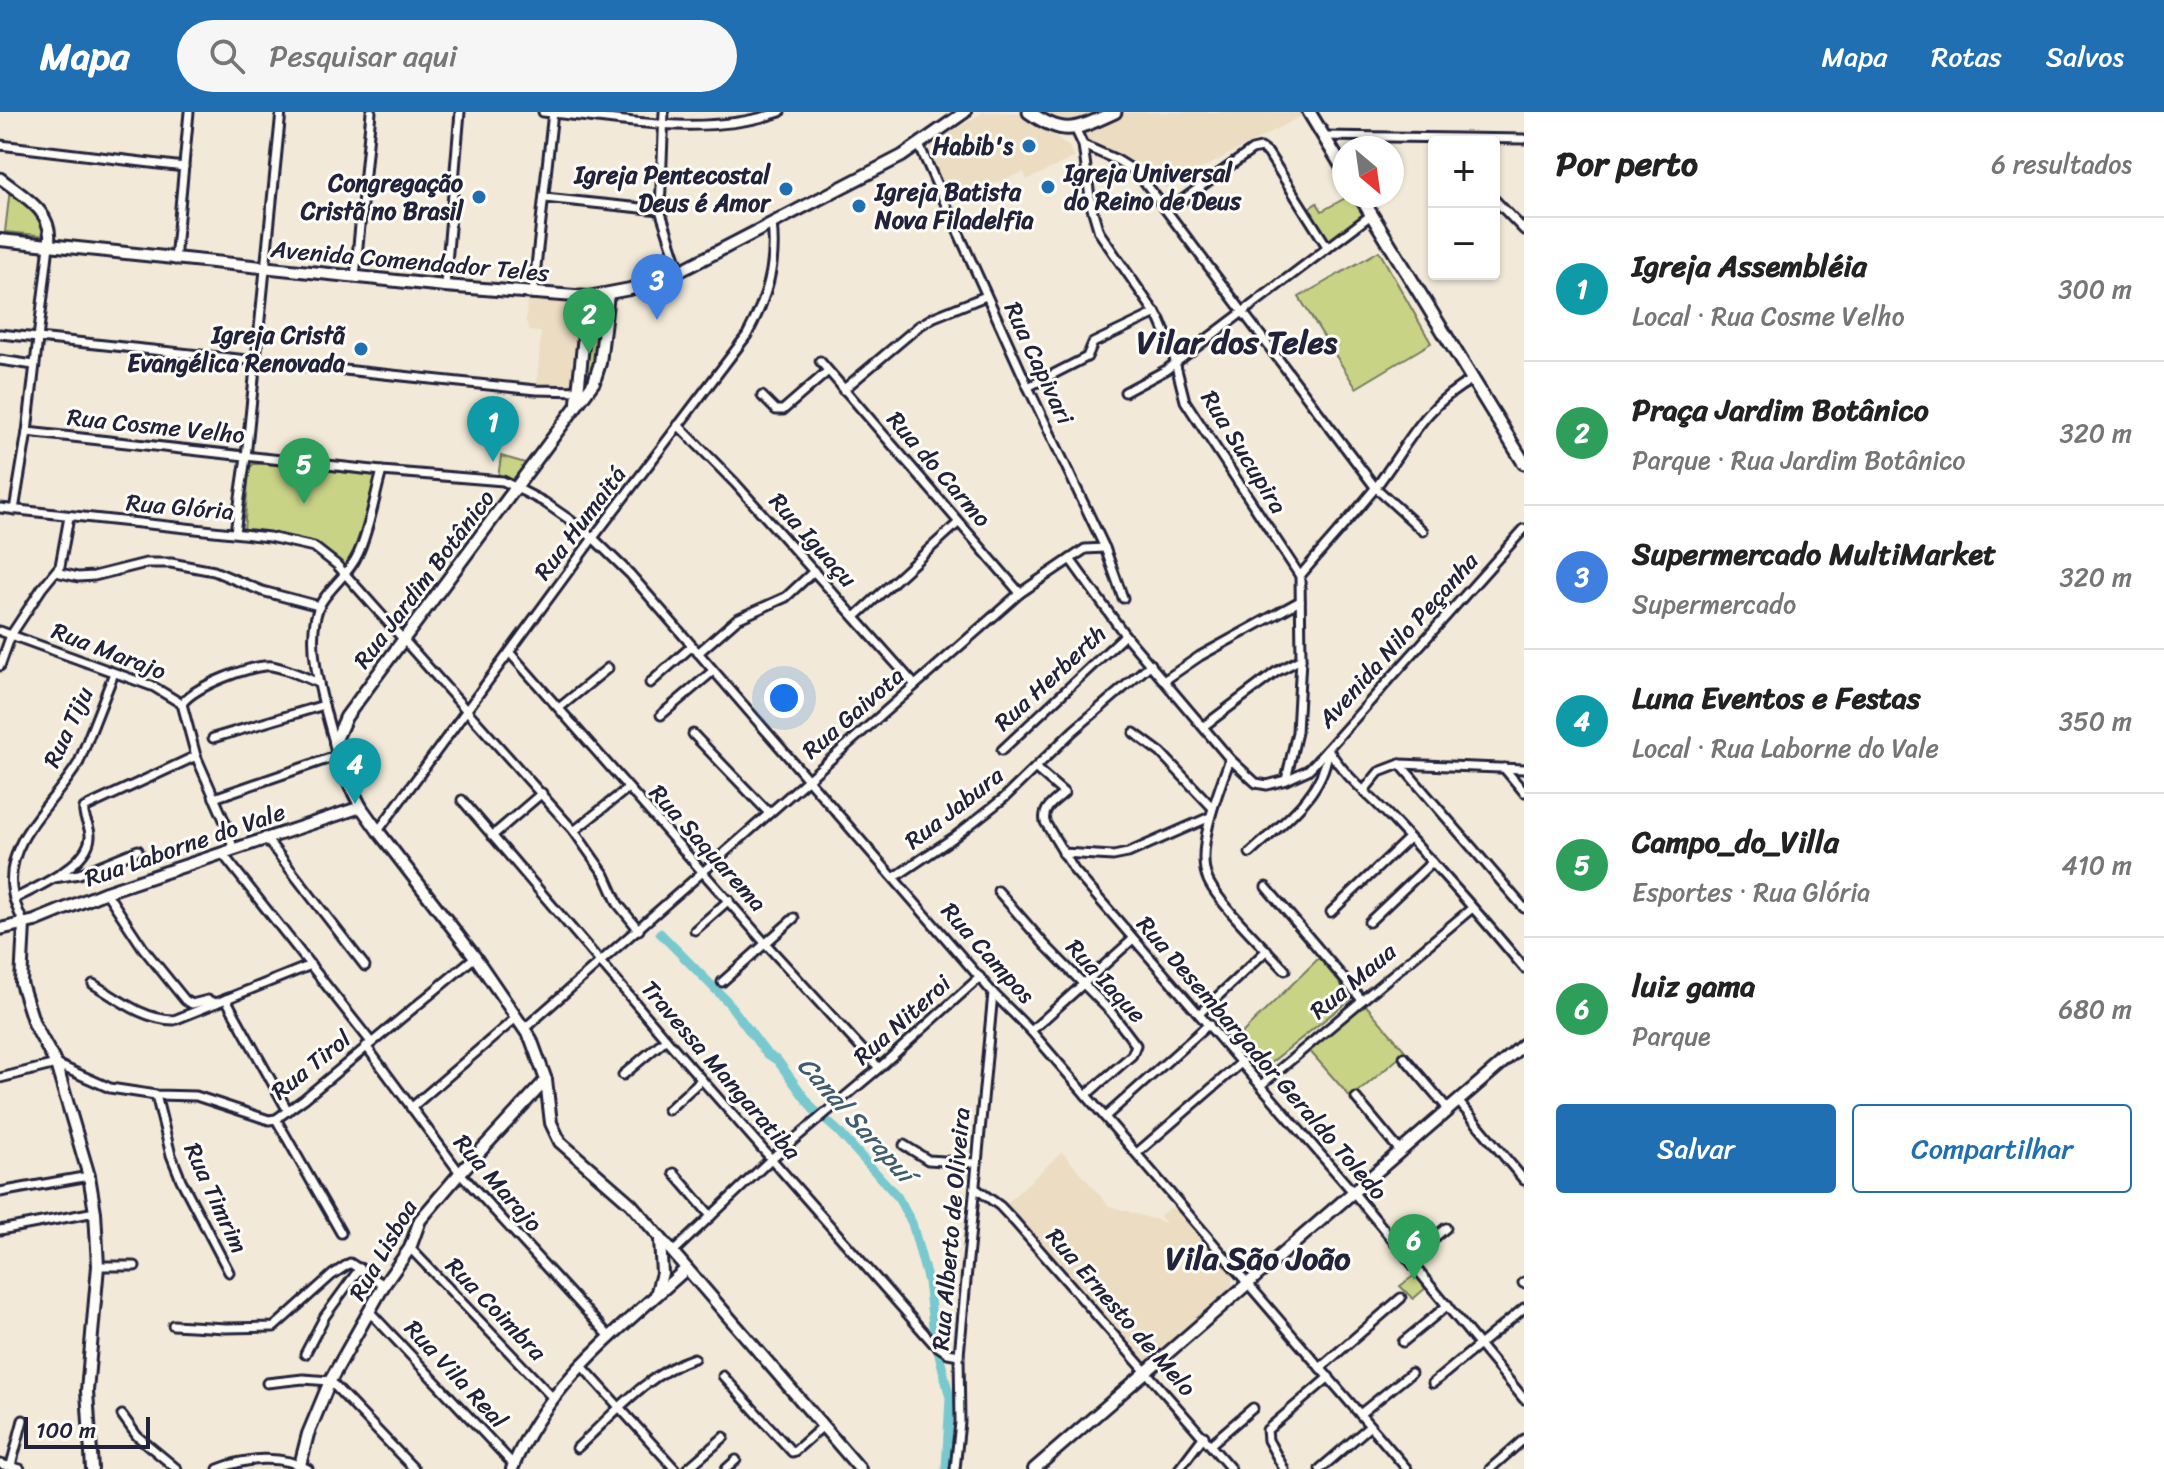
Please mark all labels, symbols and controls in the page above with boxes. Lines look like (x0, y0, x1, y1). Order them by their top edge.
search box (177, 20, 737, 92)
text: Mapa (40, 23, 129, 90)
text: Pesquisar aqui (269, 29, 457, 83)
text: Mapa (1821, 32, 1887, 81)
text: Rotas (1931, 32, 2002, 81)
text: Salvos (2046, 32, 2124, 81)
icon: search (205, 34, 249, 78)
place label: Habib's (933, 125, 1014, 167)
text: Por perto (1556, 134, 1698, 194)
north arrow (1332, 136, 1404, 208)
map controls (1428, 136, 1500, 280)
button: + (1428, 136, 1500, 208)
marker: Habib's (1020, 137, 1038, 155)
text: 6 resultados (1991, 141, 2132, 187)
place label: Igreja Universal do Reino de Deus (1062, 152, 1242, 222)
place label: Igreja Pentecostal Deus é Amor (572, 154, 772, 224)
place label: Congregação Cristã no Brasil (300, 162, 464, 232)
place label: Igreja Batista Nova Filadelfia (873, 171, 1034, 241)
marker: Igreja Universal do Reino de Deus (1039, 178, 1057, 196)
marker: Igreja Pentecostal Deus é Amor (777, 180, 795, 198)
marker: Congregação Cristã no Brasil (470, 188, 488, 206)
marker: Igreja Batista Nova Filadelfia (850, 197, 868, 215)
button: − (1428, 208, 1500, 280)
street label: Avenida Comendador Teles (268, 228, 552, 294)
text: Igreja Assembléia (1632, 239, 1867, 293)
pin: 3 (631, 254, 683, 320)
text: 1 (1576, 266, 1588, 312)
text: 300 m (2058, 266, 2132, 312)
pin: 2 (563, 288, 615, 354)
text: Local · Rua Cosme Velho (1632, 293, 1905, 339)
street label: Rua Capivari (992, 294, 1086, 432)
place label: Igreja Cristã Evangélica Renovada (127, 314, 346, 384)
district label: Vilar dos Teles (1137, 314, 1338, 371)
marker: Igreja Cristã Evangélica Renovada (352, 340, 370, 358)
street label: Rua Sucupira (1189, 382, 1299, 522)
text: Praça Jardim Botânico (1632, 383, 1929, 437)
street label: Rua Cosme Velho (65, 396, 247, 456)
pin: 1 (467, 396, 519, 462)
street label: Rua do Carmo (876, 401, 1002, 537)
text: 2 (1574, 410, 1590, 456)
text: 320 m (2060, 410, 2132, 456)
text: Parque · Rua Jardim Botânico (1632, 437, 1966, 483)
pin: 5 (278, 438, 330, 504)
street label: Rua Humaitá (523, 456, 637, 590)
street label: Rua Jardim Botânico (342, 480, 506, 678)
street label: Rua Glória (124, 481, 236, 533)
street label: Rua Iguaçu (758, 482, 868, 598)
text: Supermercado MultiMarket (1632, 527, 1996, 581)
street label: Avenida Nilo Peçanha (1306, 541, 1490, 739)
text: 3 (1575, 554, 1589, 600)
text: 320 m (2060, 554, 2132, 600)
text: Supermercado (1632, 581, 1796, 627)
street label: Rua Marajo (45, 610, 173, 692)
street label: Rua Herberth (984, 614, 1116, 742)
street label: Rua Gaivota (792, 656, 914, 770)
text: Luna Eventos e Festas (1632, 671, 1921, 725)
your location (764, 678, 804, 718)
street label: Rua Tiju (31, 679, 105, 775)
text: 4 (1574, 698, 1590, 744)
text: 350 m (2059, 698, 2132, 744)
text: Local · Rua Laborne do Vale (1632, 725, 1939, 771)
pin: 4 (329, 738, 381, 804)
street label: Rua Jabura (895, 755, 1014, 861)
street label: Rua Saquarema (638, 774, 778, 922)
street label: Rua Laborne do Vale (79, 791, 291, 899)
text: Campo_do_Villa (1632, 815, 1839, 869)
text: 5 (1574, 842, 1590, 888)
text: 410 m (2061, 842, 2132, 888)
text: Esportes · Rua Glória (1632, 869, 1870, 915)
street label: Rua Campos (930, 892, 1046, 1014)
street label: Rua Desembargador Geraldo Toledo (1126, 906, 1398, 1210)
street label: Rua Iaque (1055, 929, 1157, 1033)
street label: Rua Maua (1300, 931, 1407, 1030)
text: luiz gama (1632, 959, 1755, 1013)
street label: Rua Niteroi (843, 964, 961, 1076)
street label: Travessa Mangaratiba (630, 970, 812, 1171)
text: 6 (1575, 986, 1589, 1032)
text: 680 m (2058, 986, 2132, 1032)
text: Parque (1632, 1013, 1711, 1059)
street label: Rua Tirol (261, 1018, 362, 1111)
water label: Canal Sarapuí (786, 1045, 931, 1199)
button: Salvar (1556, 1104, 1836, 1193)
button: Compartilhar (1852, 1104, 2132, 1193)
street label: Rua Alberto de Oliveira (919, 1106, 983, 1352)
street label: Rua Marajo (443, 1124, 553, 1242)
street label: Rua Timrim (172, 1135, 260, 1261)
street label: Rua Lisboa (337, 1190, 430, 1309)
pin: 6 (1388, 1214, 1440, 1280)
street label: Rua Ernesto de Melo (1035, 1218, 1207, 1406)
district label: Vila São João (1165, 1230, 1351, 1287)
street label: Rua Coimbra (435, 1247, 558, 1372)
street label: Rua Vila Real (394, 1309, 519, 1439)
text: 100 m (36, 1411, 96, 1450)
scale bar (24, 1413, 150, 1449)

